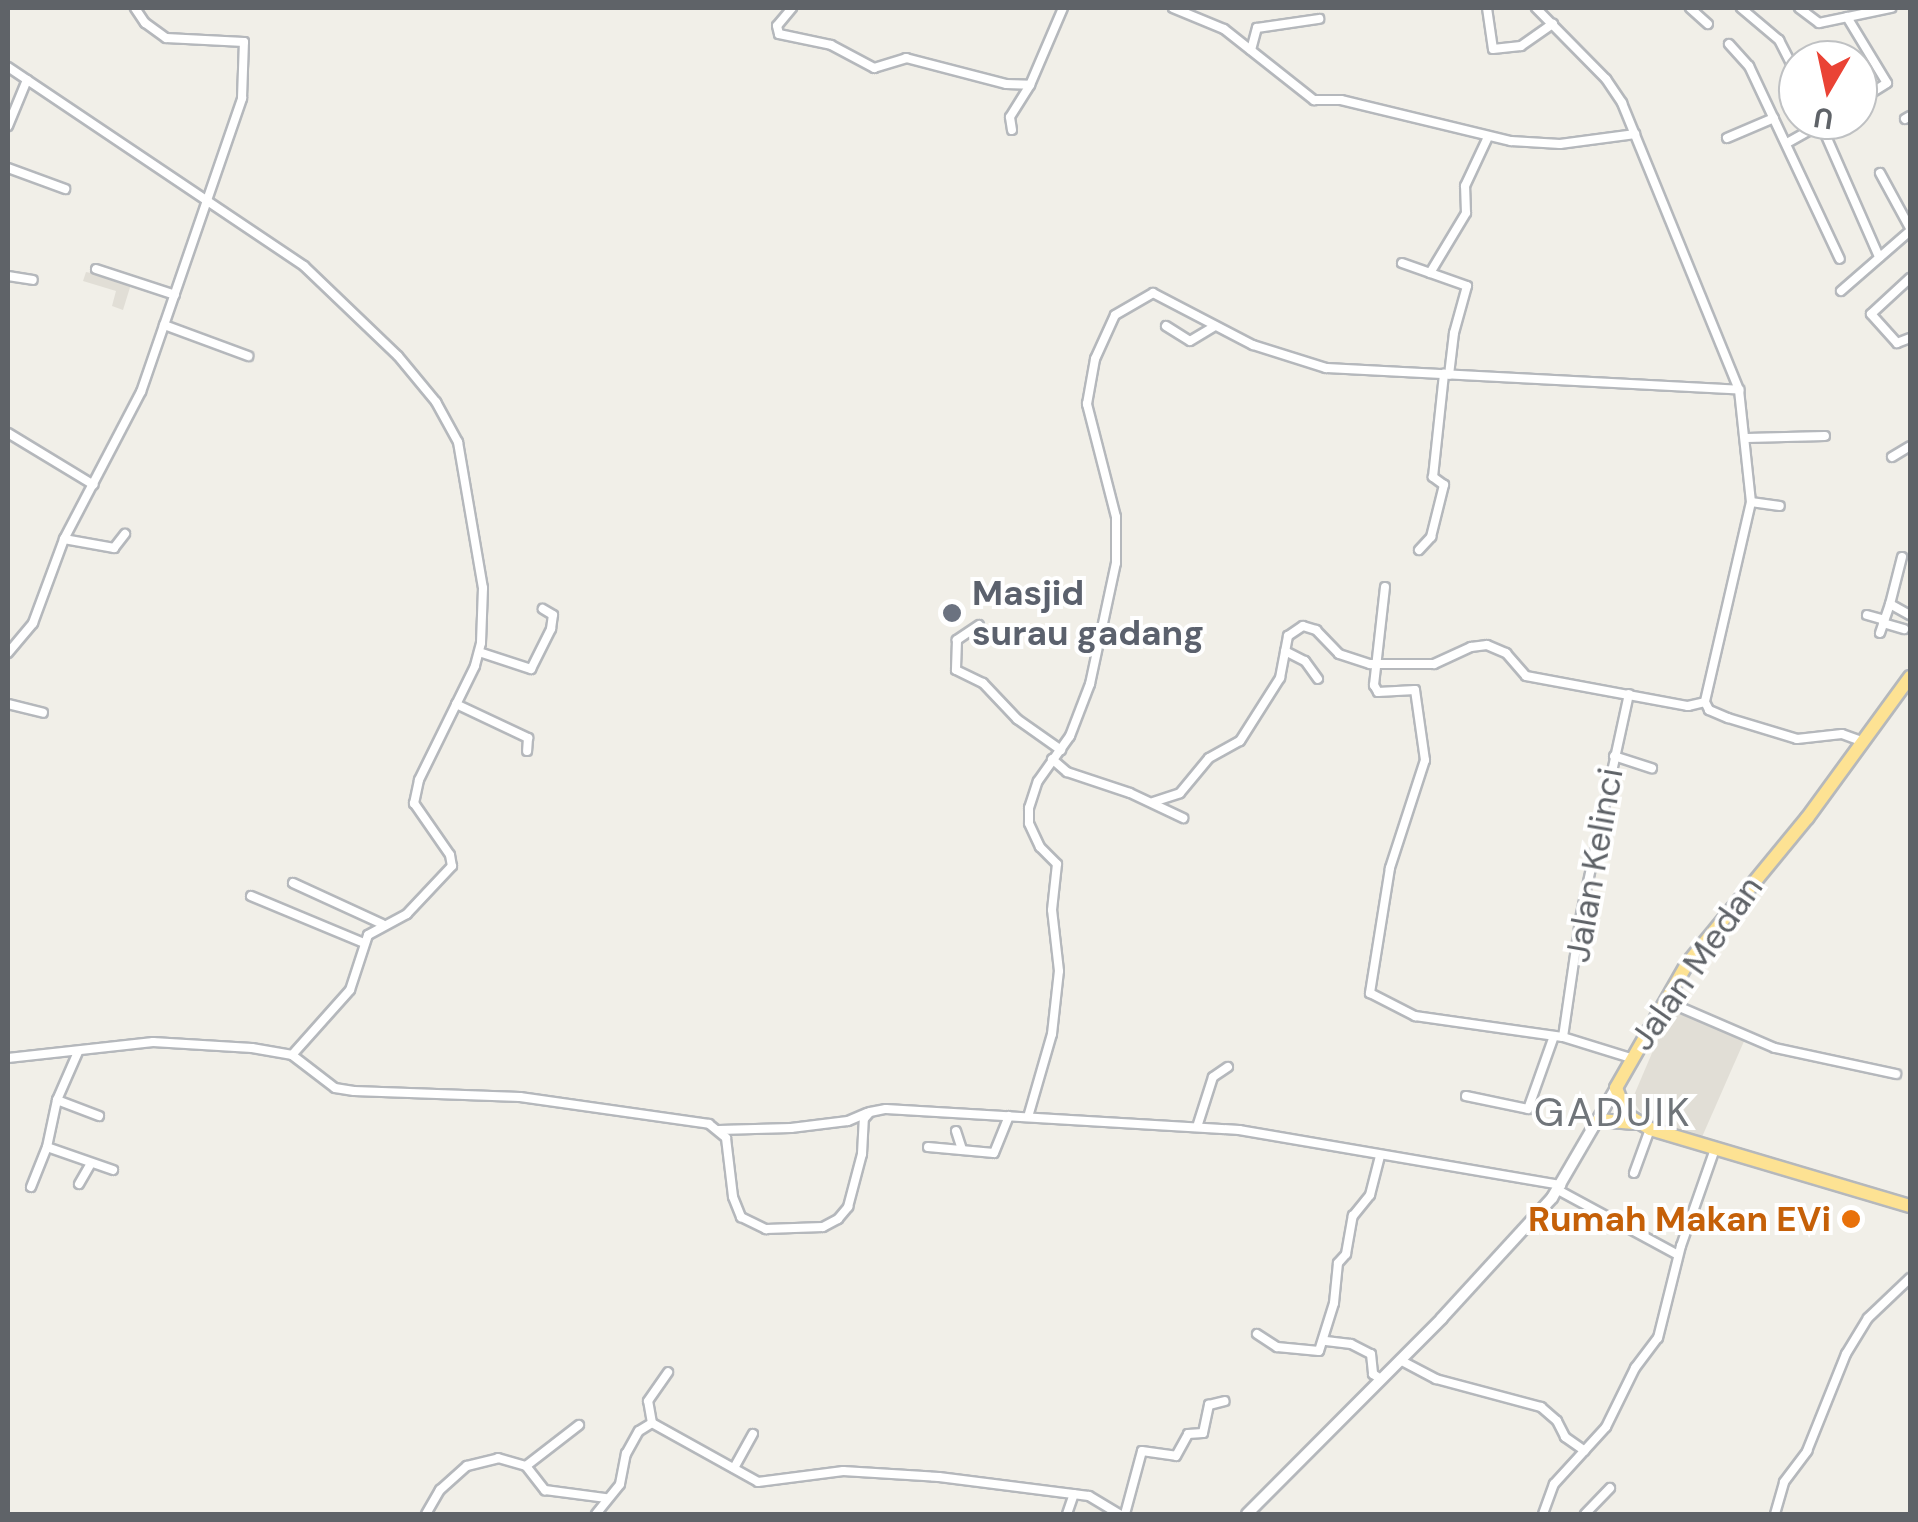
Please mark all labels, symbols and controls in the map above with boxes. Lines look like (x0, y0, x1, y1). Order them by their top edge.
north arrow (1778, 40, 1878, 140)
text: U (1811, 98, 1836, 138)
place label: Masjid surau gadang (972, 572, 1204, 654)
marker: Masjid surau gadang (941, 602, 963, 624)
street label: Jalan Kelinci (1556, 764, 1632, 966)
street label: Jalan Medan (1621, 868, 1771, 1058)
district label: GADUIK (1534, 1088, 1692, 1136)
place label: Rumah Makan EVi (1528, 1198, 1831, 1240)
marker: Rumah Makan EVi (1840, 1208, 1862, 1230)

